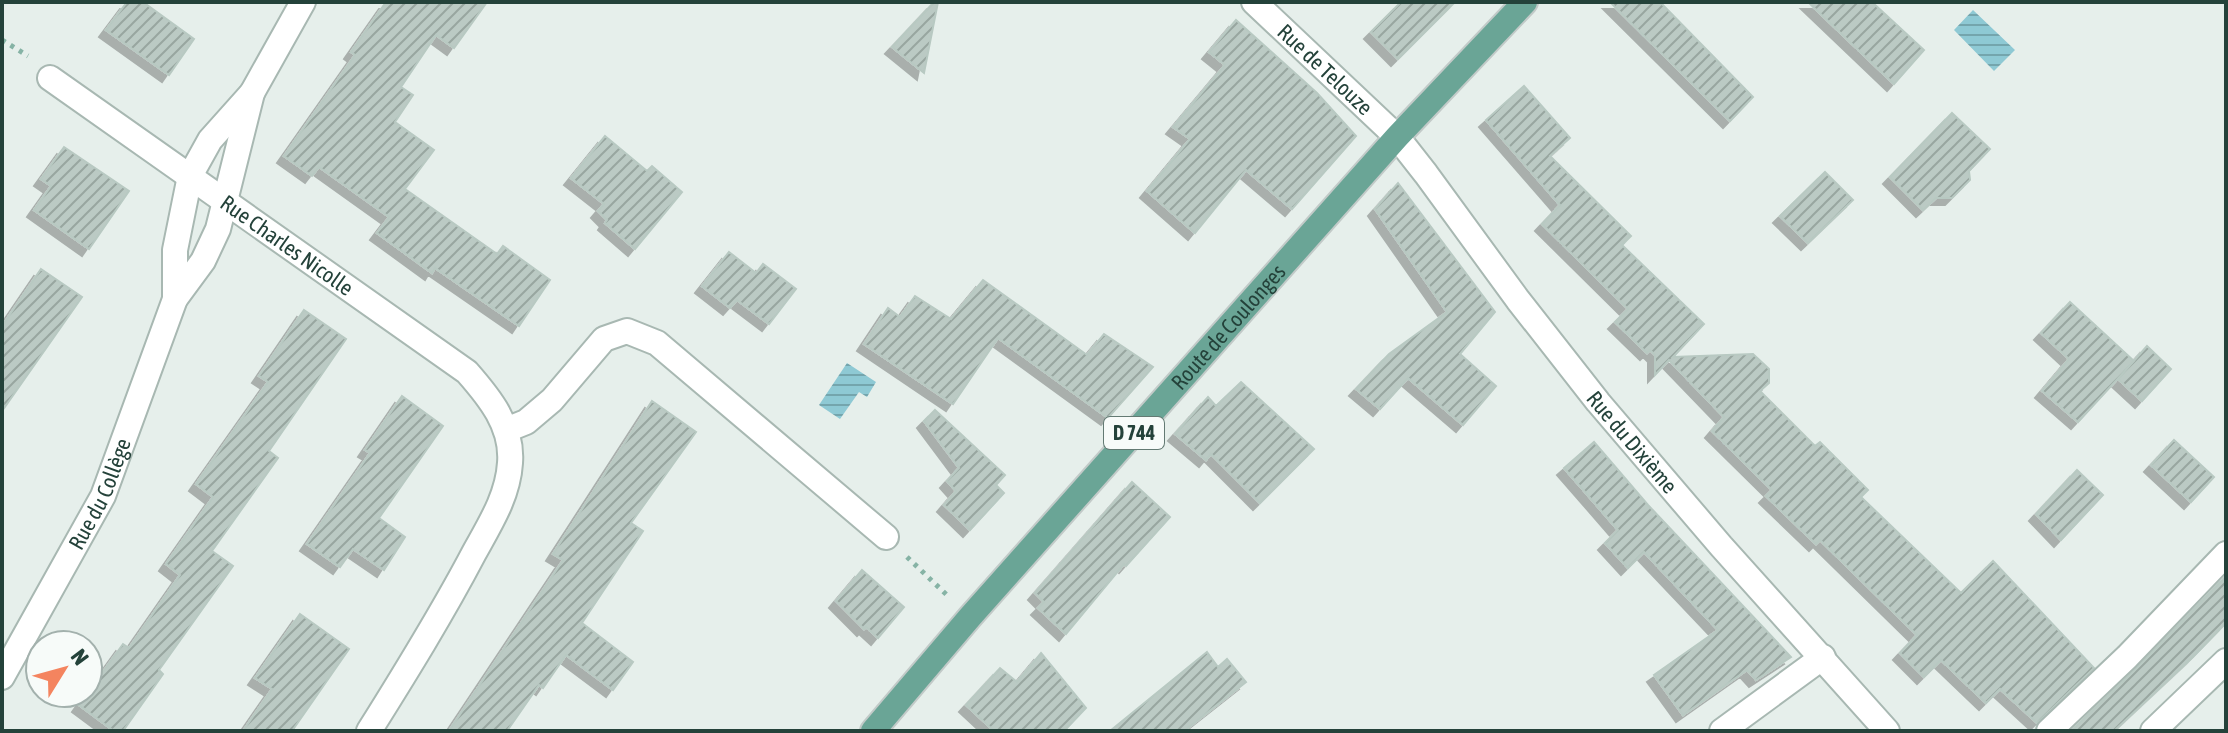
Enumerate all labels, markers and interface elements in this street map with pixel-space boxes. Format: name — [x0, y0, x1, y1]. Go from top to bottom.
street label: Rue de Telouze — [1272, 18, 1378, 120]
street label: Rue Charles Nicolle — [216, 189, 358, 301]
street label: Route de Coulonges — [1166, 259, 1291, 395]
street label: Rue du Dixième — [1581, 386, 1683, 498]
road number: D 744 — [1104, 417, 1164, 449]
street label: Rue du Collège — [63, 435, 136, 554]
north arrow — [24, 629, 104, 709]
text: N — [66, 644, 94, 670]

